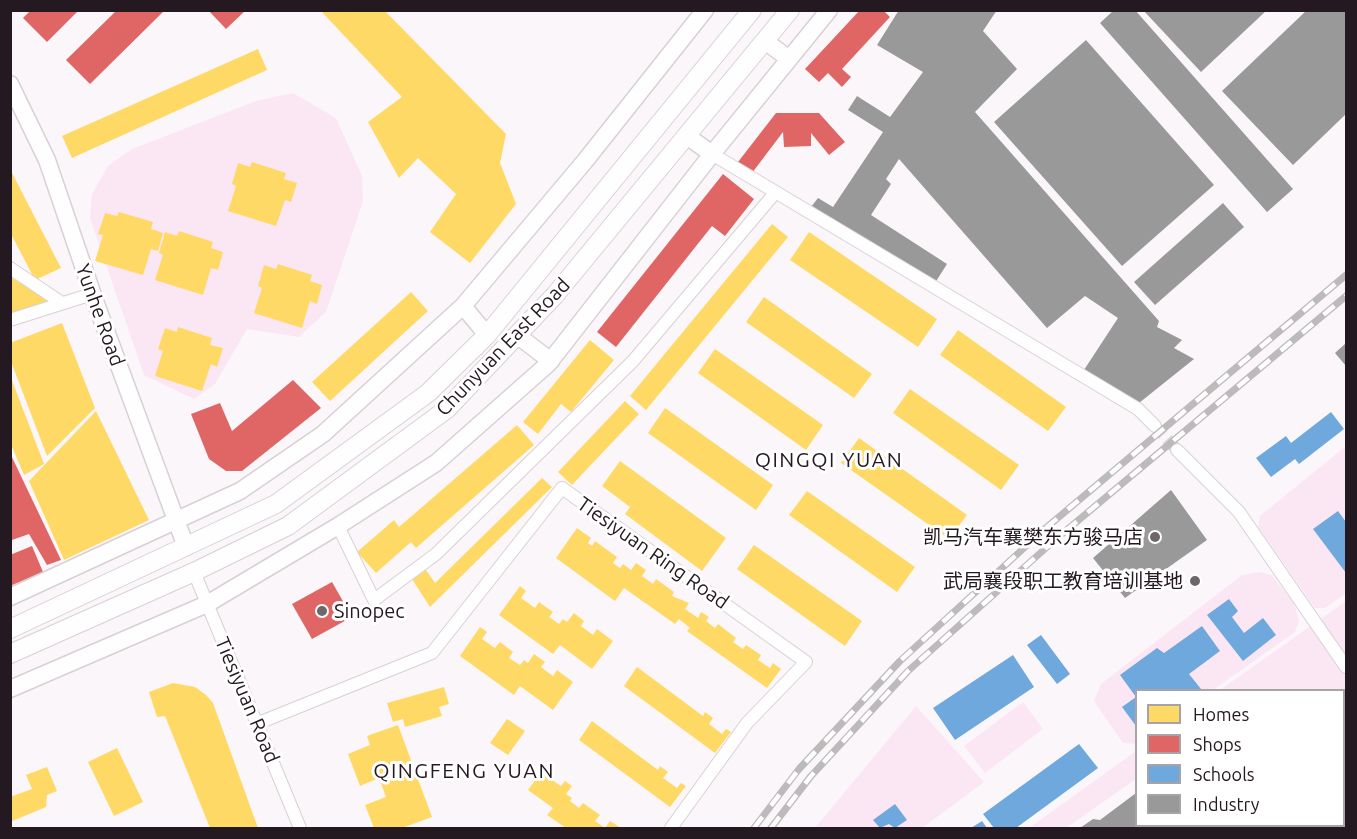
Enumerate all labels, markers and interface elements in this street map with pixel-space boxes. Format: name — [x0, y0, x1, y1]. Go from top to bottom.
street label: Yunhe Road — [70, 261, 130, 369]
street label: Chunyuan East Road — [431, 273, 575, 421]
district label: QINGQI YUAN — [755, 447, 903, 473]
street label: Tiesiyuan Ring Road — [573, 492, 733, 614]
place label: 凯马汽车襄樊东方骏马店 — [923, 525, 1143, 549]
marker: 凯马汽车襄樊东方骏马店 — [1148, 530, 1162, 544]
place label: 武局襄段职工教育培训基地 — [943, 569, 1183, 593]
marker: 武局襄段职工教育培训基地 — [1188, 574, 1202, 588]
place label: Sinopec — [334, 599, 404, 623]
marker: Sinopec — [315, 604, 329, 618]
street label: Tiesiyuan Road — [210, 633, 284, 767]
legend — [1135, 689, 1345, 827]
text: Homes — [1193, 704, 1249, 724]
text: Shops — [1193, 734, 1242, 754]
district label: QINGFENG YUAN — [373, 758, 555, 784]
text: Schools — [1193, 764, 1255, 784]
text: Industry — [1193, 794, 1259, 814]

